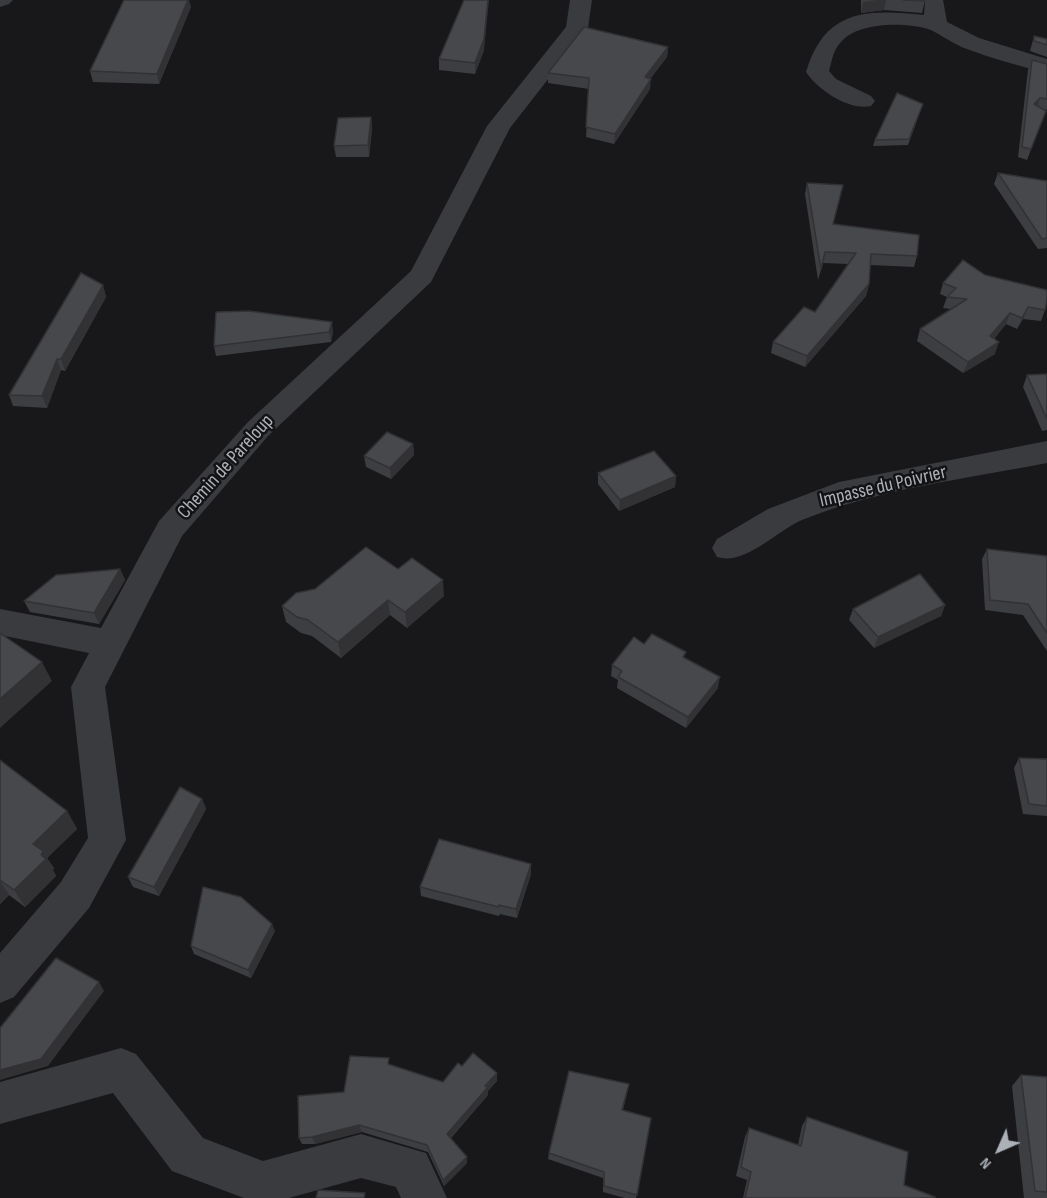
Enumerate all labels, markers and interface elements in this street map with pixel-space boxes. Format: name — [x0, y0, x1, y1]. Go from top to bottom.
street label: Chemin de Pareloup — [173, 410, 279, 524]
street label: Impasse du Poivrier — [817, 461, 949, 513]
north arrow — [969, 1120, 1029, 1180]
text: N — [976, 1153, 996, 1173]

